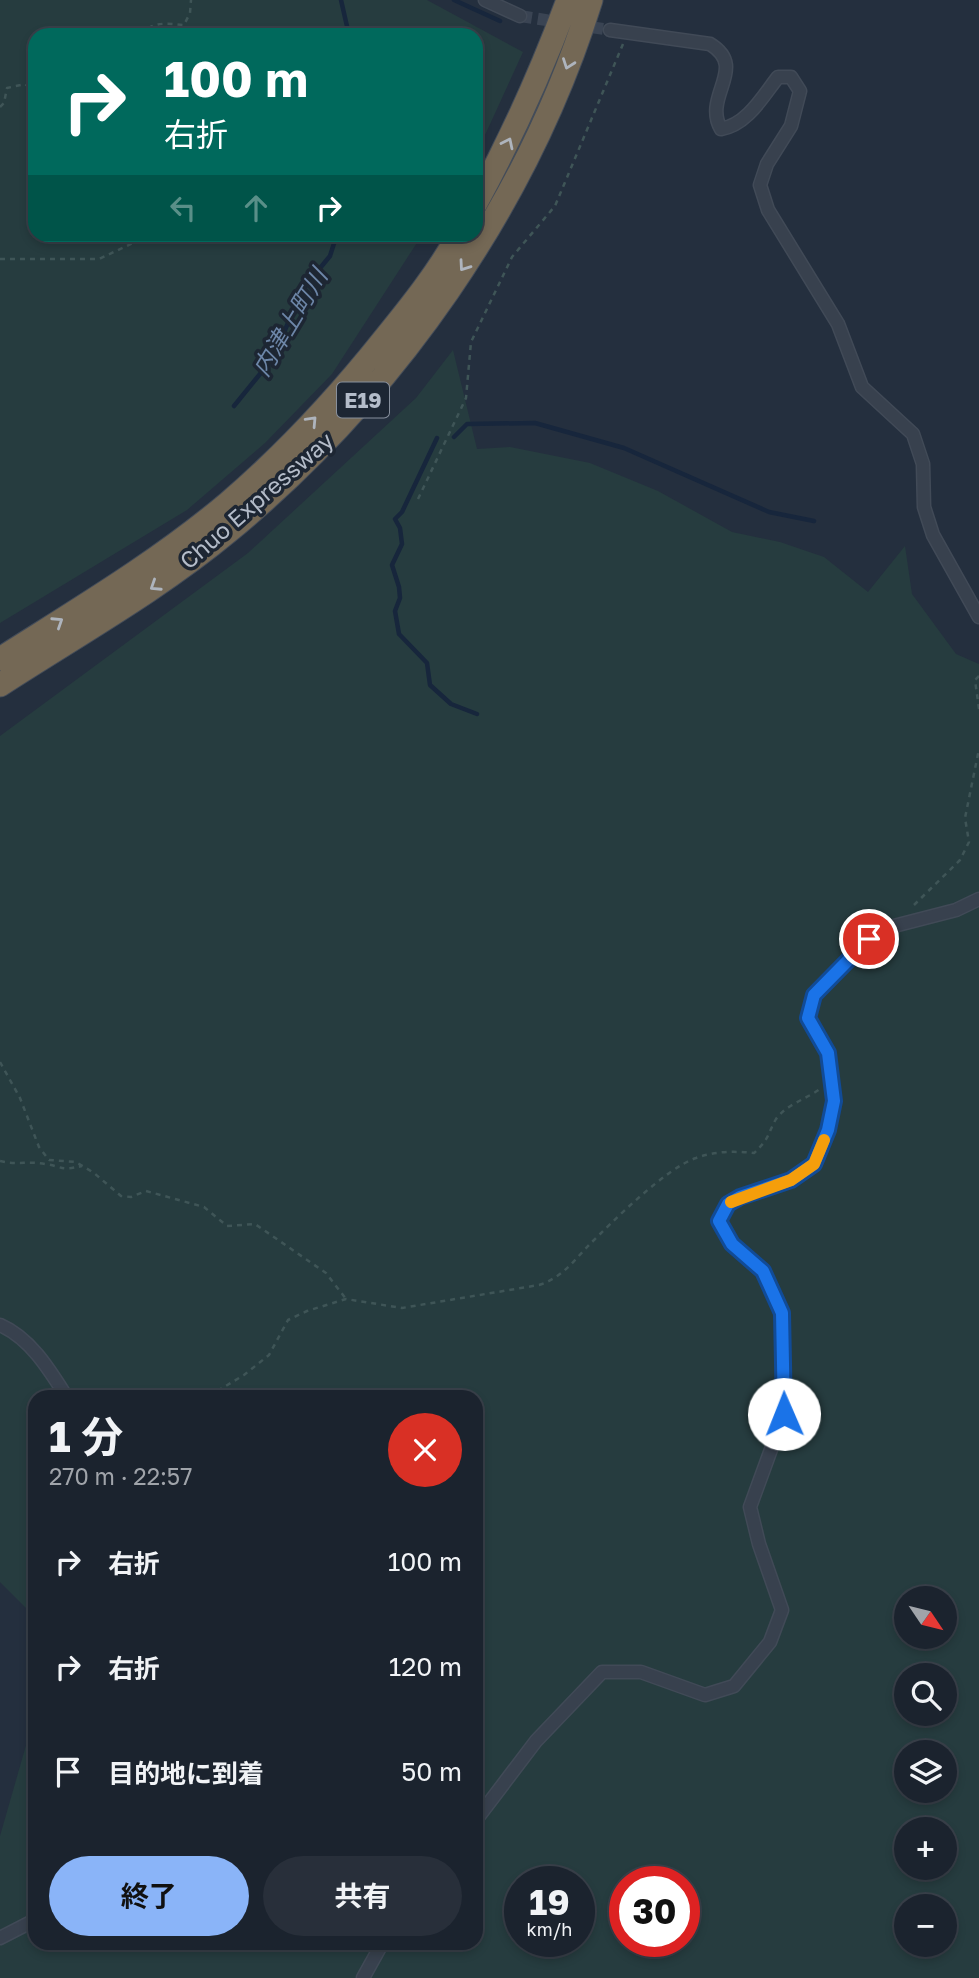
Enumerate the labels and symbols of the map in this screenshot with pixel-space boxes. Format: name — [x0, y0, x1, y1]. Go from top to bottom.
one-way arrow — [563, 58, 577, 70]
one-way arrow — [500, 138, 514, 150]
one-way arrow — [459, 258, 472, 271]
water label: 内津上町川 — [246, 261, 334, 381]
road number: E19 — [337, 382, 389, 418]
one-way arrow — [304, 416, 317, 429]
street label: Chuo Expressway — [174, 426, 339, 574]
one-way arrow — [149, 577, 162, 590]
one-way arrow — [50, 617, 63, 630]
pin — [839, 909, 899, 969]
position arrow — [747, 1377, 821, 1451]
north arrow — [894, 1586, 957, 1648]
speed limit sign: 30 — [609, 1866, 700, 1957]

